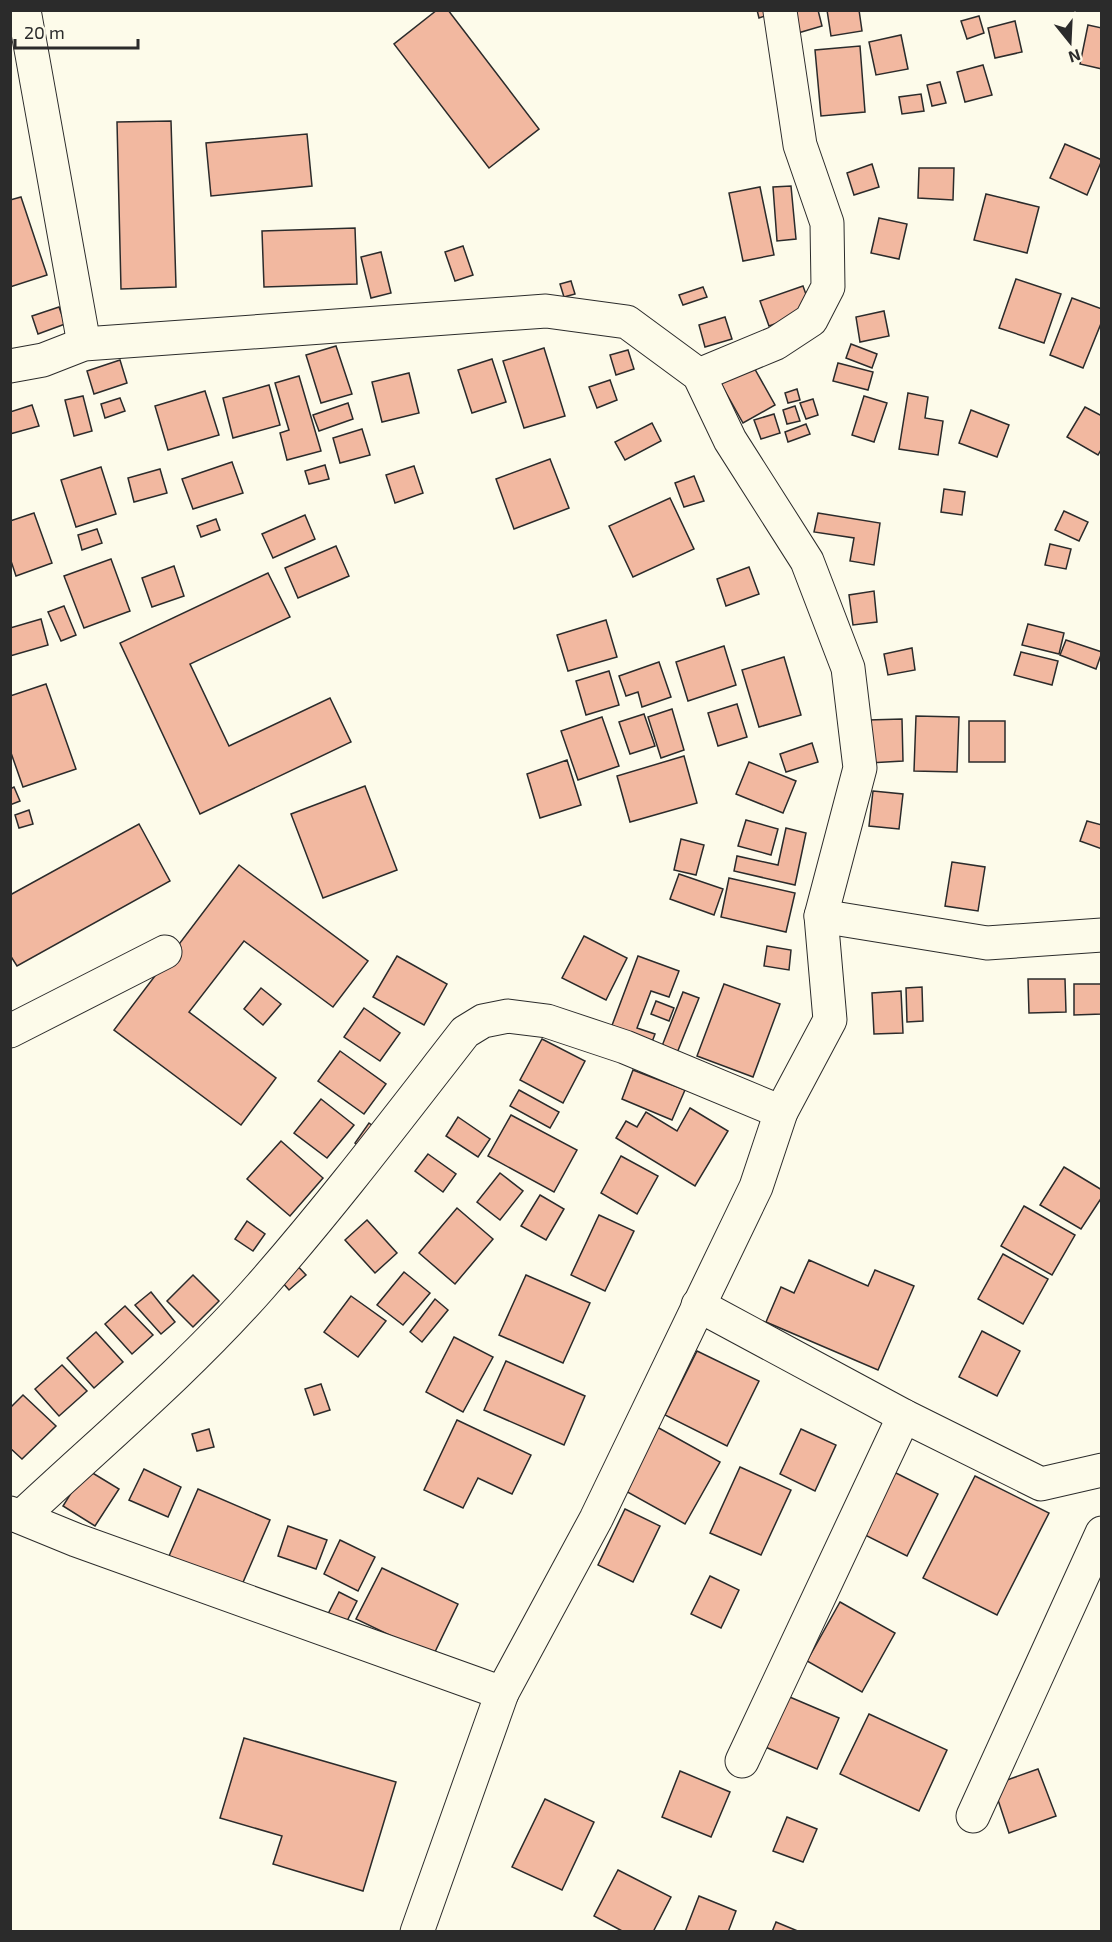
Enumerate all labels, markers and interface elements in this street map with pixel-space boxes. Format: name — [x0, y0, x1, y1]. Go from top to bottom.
scale bar — [15, 12, 138, 50]
north arrow — [1040, 12, 1100, 72]
text: 20 m — [24, 21, 65, 43]
text: N — [1066, 46, 1083, 68]

